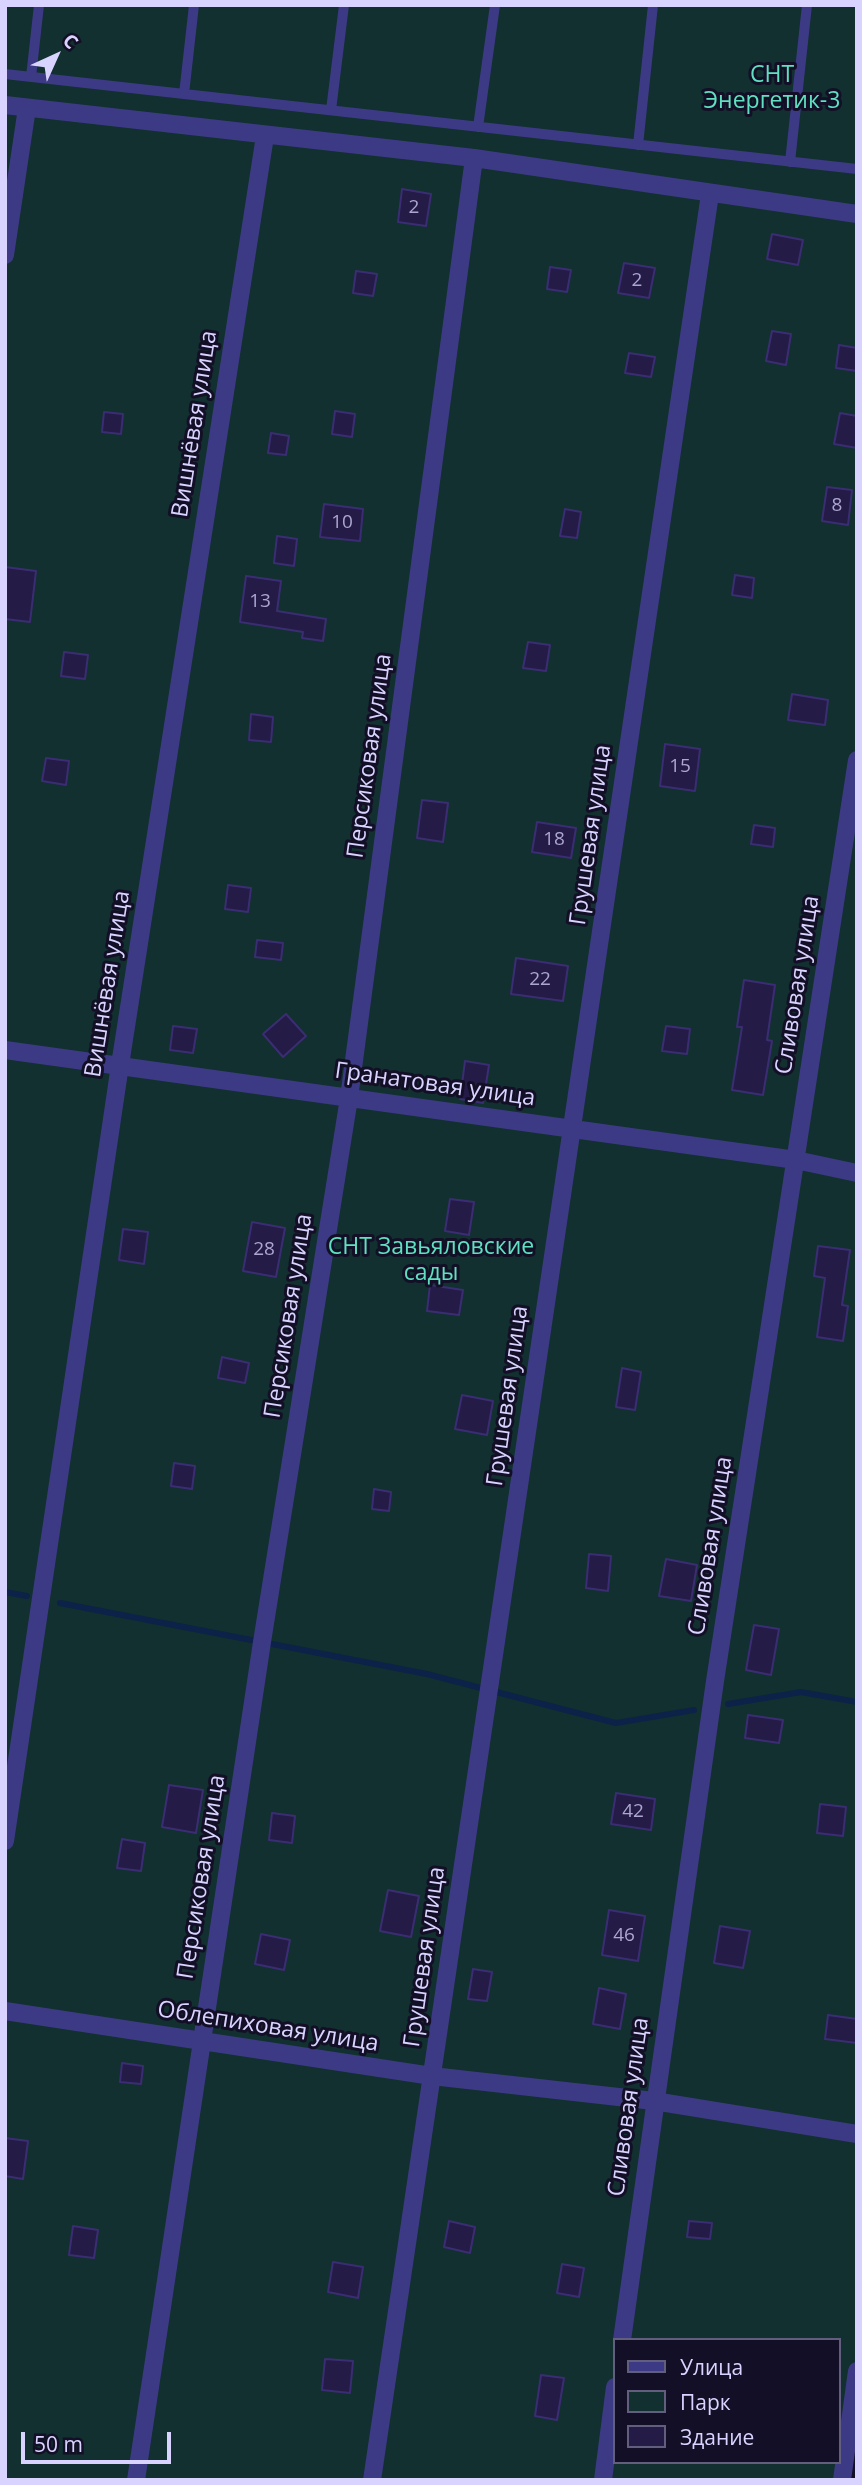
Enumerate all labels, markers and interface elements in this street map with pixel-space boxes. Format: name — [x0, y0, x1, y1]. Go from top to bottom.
north arrow — [21, 21, 91, 91]
text: С — [57, 28, 84, 55]
park label: СНТ Энергетик-3 — [704, 61, 840, 115]
house number: 2 — [409, 197, 419, 219]
house number: 2 — [632, 270, 642, 292]
street label: Вишнёвая улица — [167, 329, 223, 519]
house number: 8 — [832, 495, 842, 517]
house number: 10 — [331, 512, 353, 534]
house number: 13 — [249, 591, 271, 613]
street label: Персиковая улица — [342, 652, 398, 860]
street label: Грушевая улица — [565, 743, 617, 927]
house number: 15 — [669, 756, 691, 778]
house number: 18 — [543, 829, 565, 851]
street label: Вишнёвая улица — [80, 889, 136, 1079]
street label: Сливовая улица — [770, 894, 826, 1076]
house number: 22 — [529, 969, 551, 991]
street label: Гранатовая улица — [333, 1057, 537, 1113]
street label: Персиковая улица — [259, 1212, 319, 1420]
park label: СНТ Завьяловские сады — [328, 1233, 534, 1287]
house number: 28 — [253, 1239, 275, 1261]
street label: Грушевая улица — [482, 1304, 534, 1488]
street label: Сливовая улица — [683, 1455, 739, 1637]
street label: Персиковая улица — [172, 1773, 232, 1981]
house number: 42 — [622, 1801, 644, 1823]
street label: Грушевая улица — [399, 1865, 451, 2049]
house number: 46 — [613, 1925, 635, 1947]
street label: Облепиховая улица — [155, 1996, 381, 2058]
street label: Сливовая улица — [603, 2016, 655, 2198]
legend — [614, 2338, 841, 2464]
text: Улица — [680, 2353, 743, 2381]
text: Парк — [680, 2388, 731, 2416]
scale bar — [24, 2418, 175, 2462]
text: Здание — [680, 2423, 754, 2451]
text: 50 m — [34, 2430, 83, 2458]

